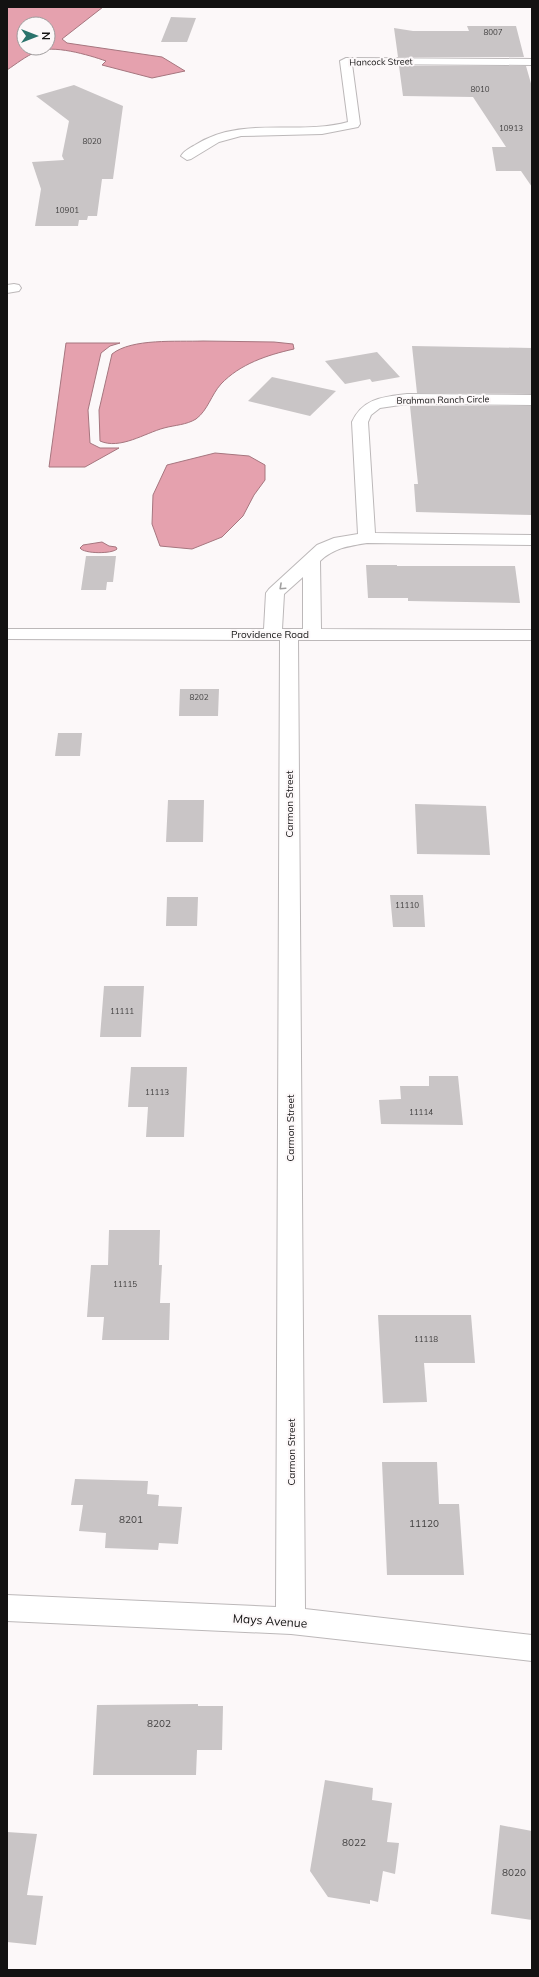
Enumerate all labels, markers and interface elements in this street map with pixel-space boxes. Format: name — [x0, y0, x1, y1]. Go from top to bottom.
north arrow — [16, 16, 56, 56]
house number: 8007 — [483, 27, 503, 37]
text: N — [39, 32, 53, 40]
street label: Hancock Street — [349, 55, 413, 68]
house number: 8010 — [470, 84, 490, 94]
house number: 10913 — [499, 123, 523, 133]
house number: 8020 — [82, 136, 102, 146]
house number: 10901 — [55, 205, 79, 215]
street label: Brahman Ranch Circle — [396, 393, 490, 406]
one-way arrow — [279, 582, 287, 590]
street label: Providence Road — [231, 628, 309, 641]
house number: 8202 — [189, 692, 209, 702]
street label: Carmon Street — [283, 770, 296, 837]
house number: 11110 — [395, 900, 419, 910]
house number: 11111 — [110, 1006, 134, 1016]
house number: 11113 — [145, 1087, 169, 1097]
street label: Carmon Street — [284, 1094, 297, 1161]
house number: 11114 — [409, 1107, 433, 1117]
house number: 11115 — [113, 1279, 137, 1289]
house number: 11118 — [414, 1334, 438, 1344]
street label: Carmon Street — [285, 1418, 298, 1485]
house number: 8201 — [119, 1513, 143, 1526]
house number: 11120 — [409, 1517, 439, 1530]
street label: Mays Avenue — [232, 1610, 308, 1631]
house number: 8202 — [147, 1717, 171, 1730]
house number: 8022 — [342, 1836, 366, 1849]
house number: 8020 — [502, 1866, 526, 1879]

